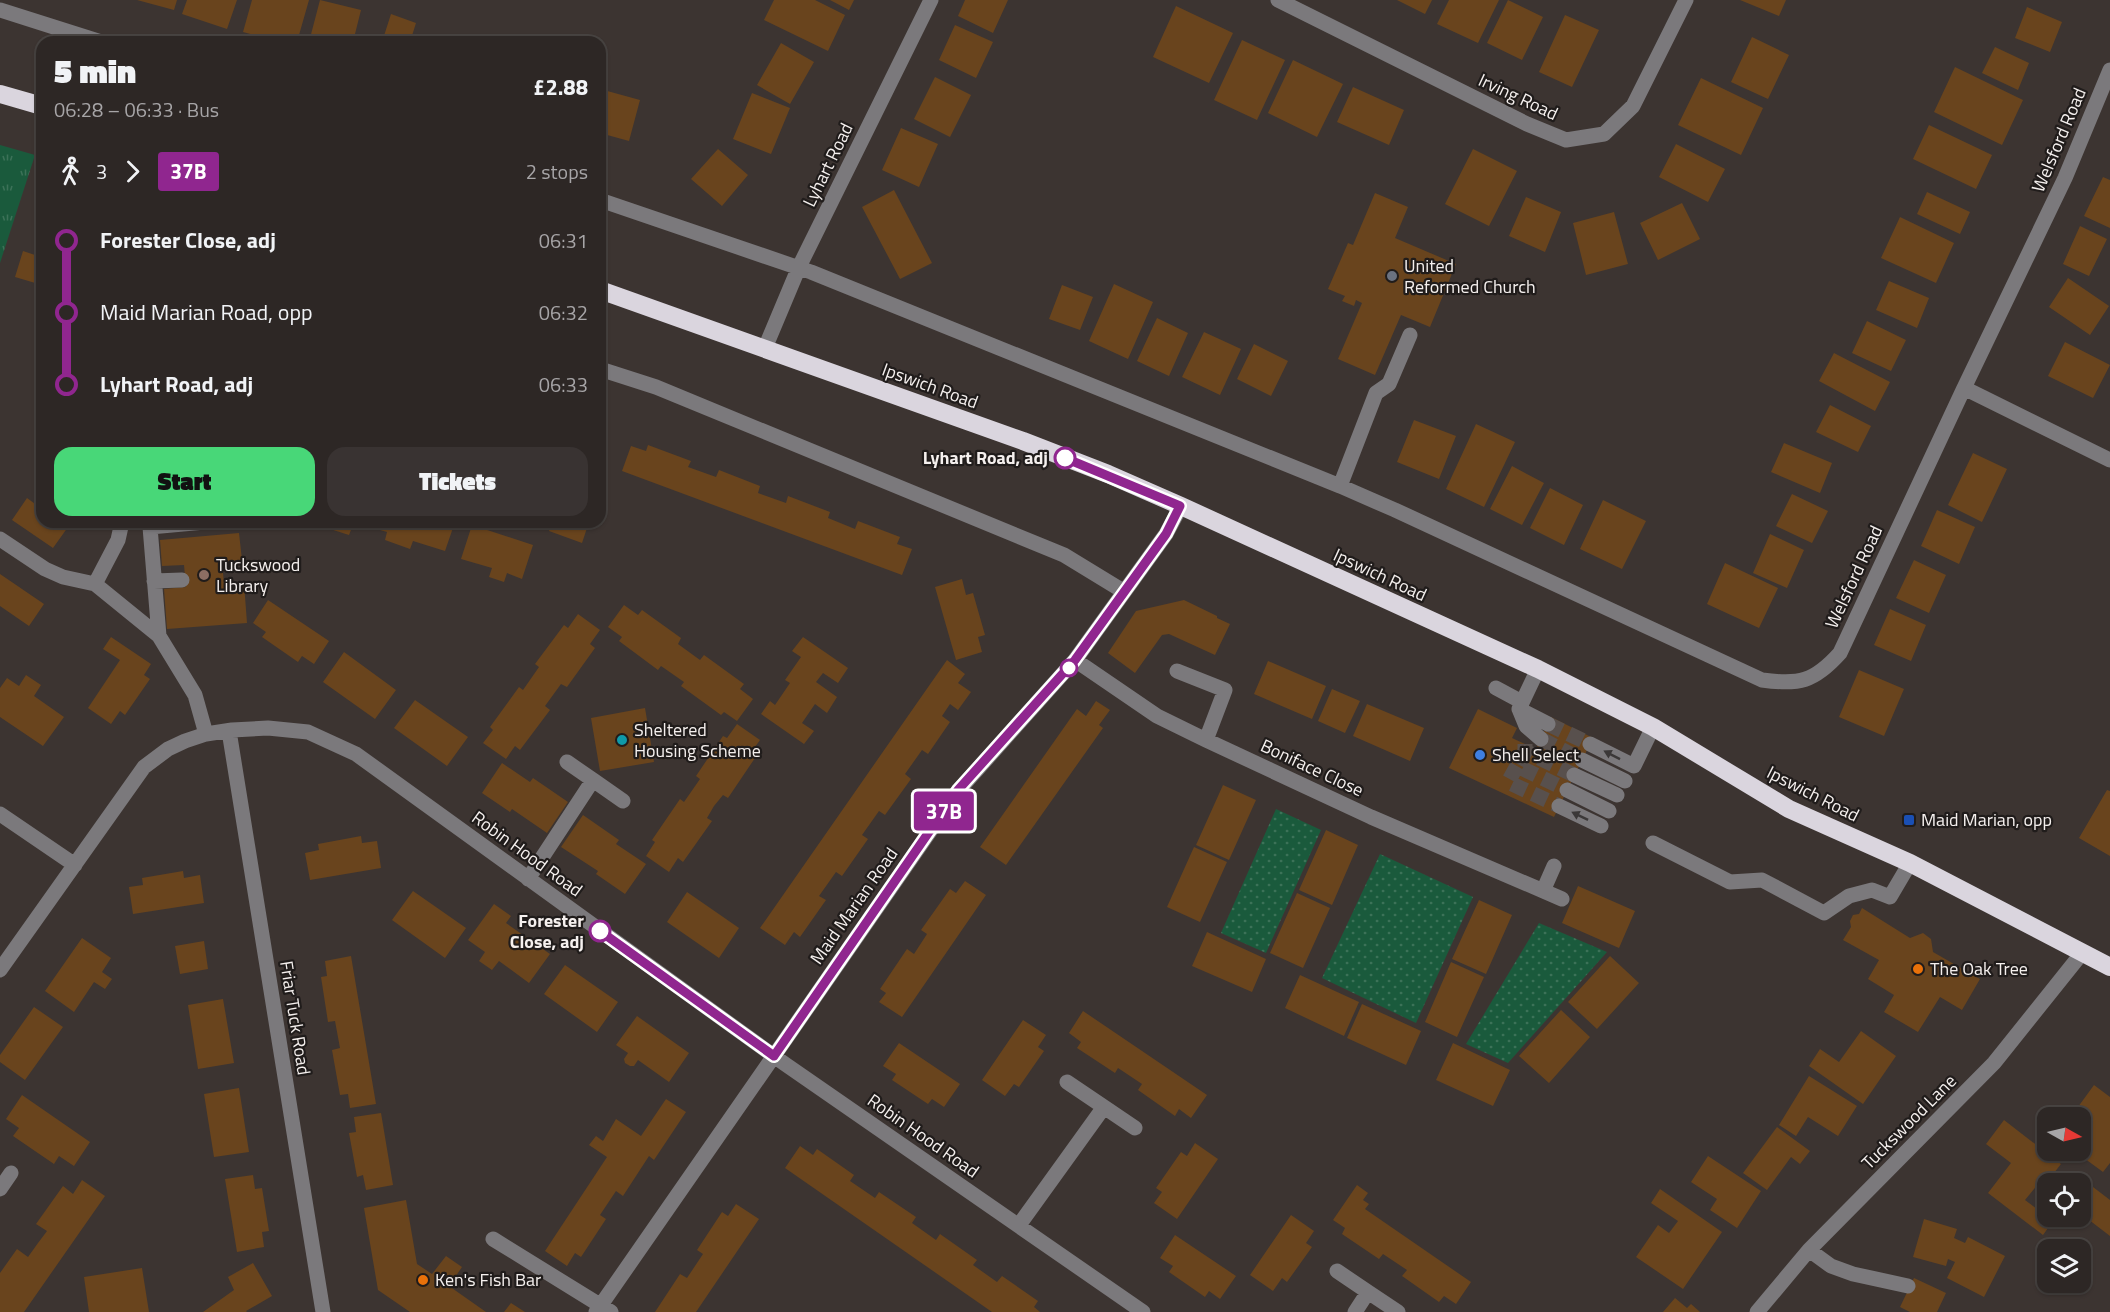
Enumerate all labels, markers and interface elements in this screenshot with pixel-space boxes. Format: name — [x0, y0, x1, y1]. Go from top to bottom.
text: 5 min — [54, 46, 136, 96]
street label: Irving Road — [1474, 66, 1562, 127]
text: £2.88 — [533, 70, 588, 104]
street label: Welsford Road — [2024, 83, 2093, 196]
text: 06:28 – 06:33 · Bus — [54, 94, 219, 125]
street label: Lyhart Road — [796, 118, 860, 211]
icon: walk — [54, 155, 87, 188]
icon: forward — [116, 155, 149, 188]
text: 37B — [170, 155, 207, 187]
text: 3 — [96, 156, 107, 187]
text: 2 stops — [526, 156, 588, 187]
text: Forester Close, adj — [100, 223, 276, 257]
text: 06:31 — [539, 225, 588, 256]
place label: United Reformed Church — [1404, 252, 1536, 300]
marker: United Reformed Church — [1385, 269, 1399, 283]
text: Maid Marian Road, opp — [100, 295, 313, 329]
text: 06:32 — [539, 297, 588, 328]
street label: Ipswich Road — [878, 356, 982, 415]
text: Lyhart Road, adj — [100, 367, 253, 401]
text: 06:33 — [539, 369, 588, 400]
place label: Lyhart Road, adj — [923, 444, 1048, 471]
button: Start — [54, 447, 315, 516]
button: Tickets — [327, 447, 588, 516]
marker: Lyhart Road, adj — [1054, 447, 1076, 469]
street label: Welsford Road — [1818, 521, 1889, 633]
street label: Ipswich Road — [1329, 541, 1431, 608]
place label: Tuckswood Library — [216, 551, 300, 599]
marker: Tuckswood Library — [197, 568, 211, 582]
unlabelled marker — [1060, 659, 1078, 677]
place label: Sheltered Housing Scheme — [634, 716, 761, 764]
street label: Boniface Close — [1256, 732, 1368, 803]
marker: Sheltered Housing Scheme — [615, 733, 629, 747]
place label: Shell Select — [1492, 741, 1580, 768]
marker: Shell Select — [1473, 748, 1487, 762]
one-way arrow — [1603, 751, 1620, 760]
street label: Ipswich Road — [1762, 759, 1864, 828]
line badge: 37B — [910, 792, 978, 830]
text: 37B — [926, 795, 962, 827]
street label: Robin Hood Road — [466, 804, 588, 903]
place label: Maid Marian, opp — [1921, 806, 2052, 833]
one-way arrow — [1571, 811, 1589, 821]
marker: Maid Marian, opp — [1902, 813, 1916, 827]
street label: Maid Marian Road — [803, 842, 904, 970]
place label: Forester Close, adj — [510, 907, 584, 955]
marker: Forester Close, adj — [589, 920, 611, 942]
place label: The Oak Tree — [1930, 955, 2028, 982]
street label: Friar Tuck Road — [273, 959, 318, 1077]
marker: The Oak Tree — [1911, 962, 1925, 976]
street label: Tuckswood Lane — [1855, 1068, 1962, 1175]
street label: Robin Hood Road — [862, 1087, 985, 1184]
north arrow — [2037, 1107, 2091, 1161]
map controls — [2037, 1107, 2091, 1293]
button: locate — [2037, 1173, 2091, 1227]
button: layers — [2037, 1239, 2091, 1293]
place label: Ken's Fish Bar — [435, 1266, 541, 1293]
marker: Ken's Fish Bar — [416, 1273, 430, 1287]

